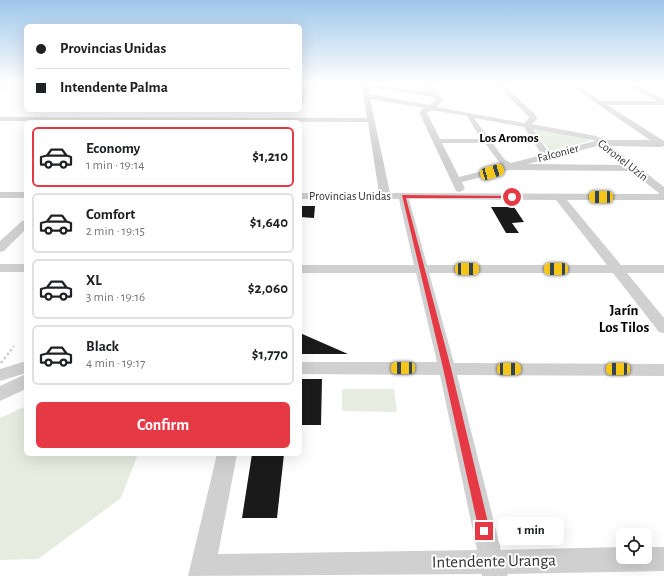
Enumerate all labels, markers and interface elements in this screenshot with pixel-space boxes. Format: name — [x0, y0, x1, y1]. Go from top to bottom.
text: Provincias Unidas — [60, 41, 166, 56]
text: Intendente Palma — [60, 80, 168, 95]
district label: Los Aromos — [479, 132, 539, 145]
street label: Coronel Uzín — [596, 137, 650, 183]
icon: car — [38, 139, 74, 175]
text: Economy — [86, 141, 140, 156]
street label: Falconier — [536, 142, 580, 164]
text: $1,210 — [252, 149, 288, 164]
text: 1 min · 19:14 — [86, 159, 144, 172]
car — [479, 163, 505, 181]
route start — [503, 188, 521, 206]
street label: Provincias Unidas — [309, 190, 391, 202]
car — [589, 191, 613, 203]
icon: car — [38, 205, 74, 241]
text: Comfort — [86, 207, 135, 222]
text: $1,640 — [250, 215, 288, 230]
text: 2 min · 19:15 — [86, 225, 145, 238]
car — [455, 263, 479, 275]
car — [544, 263, 568, 275]
icon: car — [38, 271, 74, 307]
text: XL — [86, 273, 102, 288]
text: $2,060 — [248, 281, 288, 296]
text: 3 min · 19:16 — [86, 291, 145, 304]
district label: Jarín Los Tilos — [599, 303, 649, 335]
icon: car — [38, 337, 74, 373]
text: Black — [86, 339, 119, 354]
text: $1,770 — [252, 347, 288, 362]
text: 4 min · 19:17 — [86, 357, 145, 370]
car — [391, 362, 415, 374]
car — [497, 363, 521, 375]
car — [606, 363, 630, 375]
button: Confirm — [36, 402, 290, 448]
callout: 1 min — [498, 517, 564, 545]
route end — [475, 522, 493, 540]
text: 1 min — [517, 524, 545, 537]
map controls — [616, 528, 652, 564]
button: locate — [616, 528, 652, 564]
street label: Intendente Uranga — [432, 551, 556, 571]

